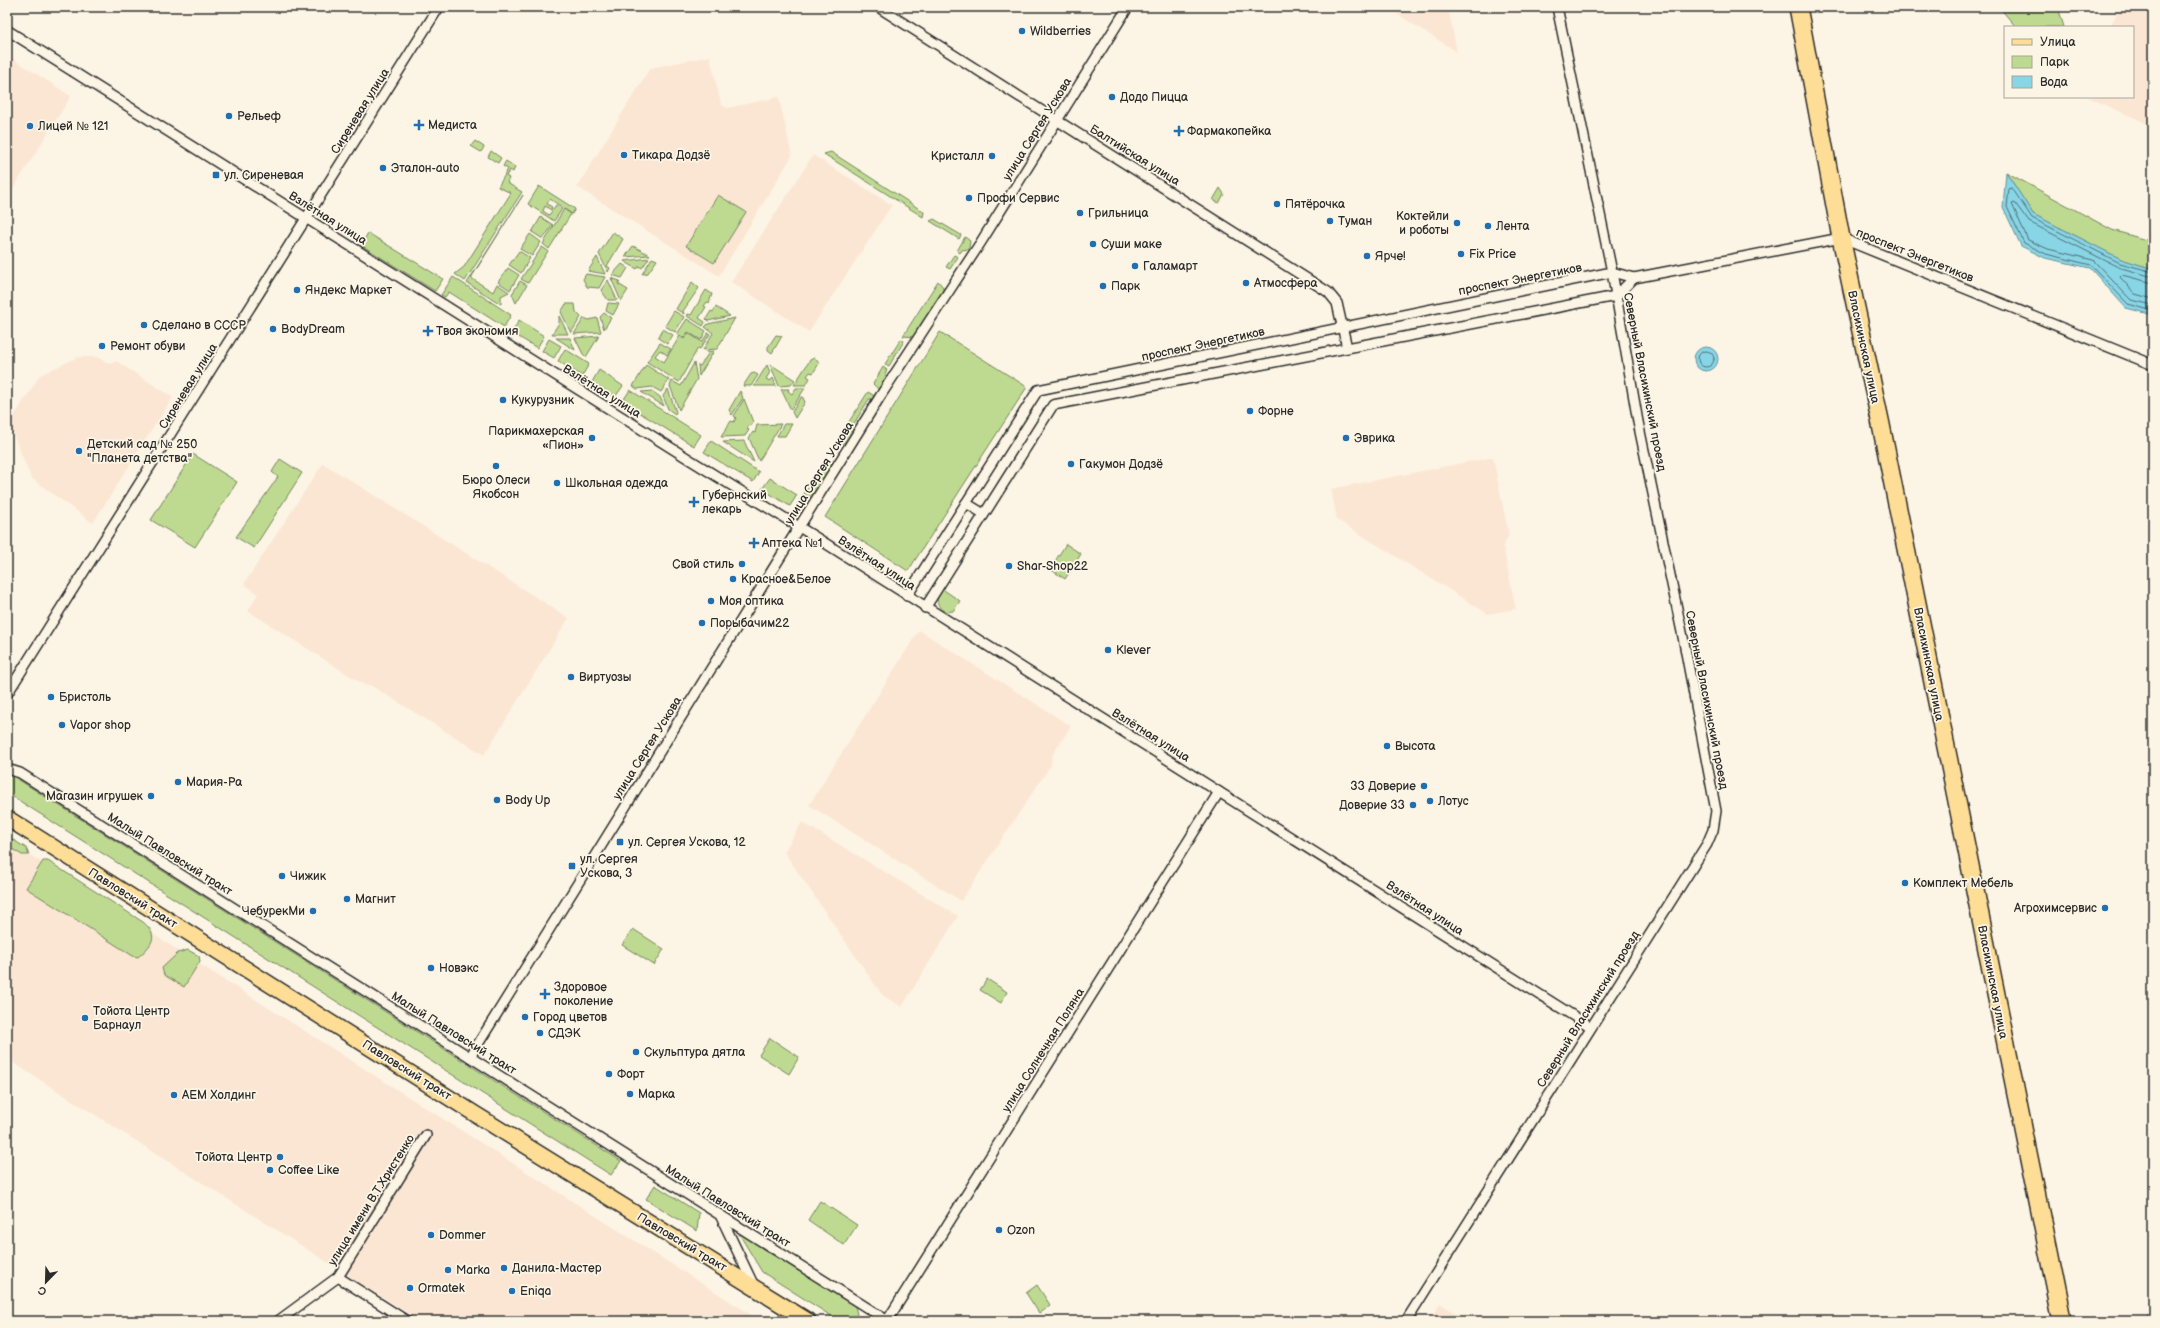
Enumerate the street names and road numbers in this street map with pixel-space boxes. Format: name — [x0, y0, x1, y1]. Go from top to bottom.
street label: Сиреневая улица — [328, 66, 393, 157]
street label: улица Сергея Ускова — [1000, 75, 1075, 184]
street label: Балтийская улица — [1087, 122, 1183, 189]
street label: Взлётная улица — [286, 188, 370, 248]
street label: проспект Энергетиков — [1854, 225, 1976, 286]
street label: проспект Энергетиков — [1457, 260, 1584, 299]
street label: Власихинская улица — [1844, 289, 1883, 405]
street label: Северный Власихинский проезд — [1620, 291, 1669, 473]
street label: проспект Энергетиков — [1140, 324, 1267, 365]
street label: Сиреневая улица — [156, 341, 221, 432]
street label: Взлётная улица — [560, 361, 644, 421]
street label: улица Сергея Ускова — [782, 419, 857, 528]
street label: Взлётная улица — [835, 533, 918, 594]
street label: Власихинская улица — [1910, 606, 1947, 722]
street label: Северный Власихинский проезд — [1682, 609, 1731, 791]
street label: улица Сергея Ускова — [610, 694, 685, 803]
street label: Взлётная улица — [1109, 705, 1193, 765]
street label: Малый Павловский тракт — [105, 810, 235, 898]
street label: Павловский тракт — [86, 865, 180, 931]
street label: Взлётная улица — [1383, 878, 1466, 939]
street label: Власихинская улица — [1974, 924, 2011, 1040]
street label: Северный Власихинский проезд — [1534, 928, 1643, 1090]
street label: улица Солнечная Поляна — [999, 985, 1088, 1115]
street label: Малый Павловский тракт — [389, 989, 519, 1077]
street label: Павловский тракт — [360, 1037, 454, 1103]
street label: улица имени В.Т.Христенко — [325, 1132, 418, 1269]
street label: Малый Павловский тракт — [663, 1162, 793, 1250]
street label: Павловский тракт — [634, 1210, 730, 1274]

